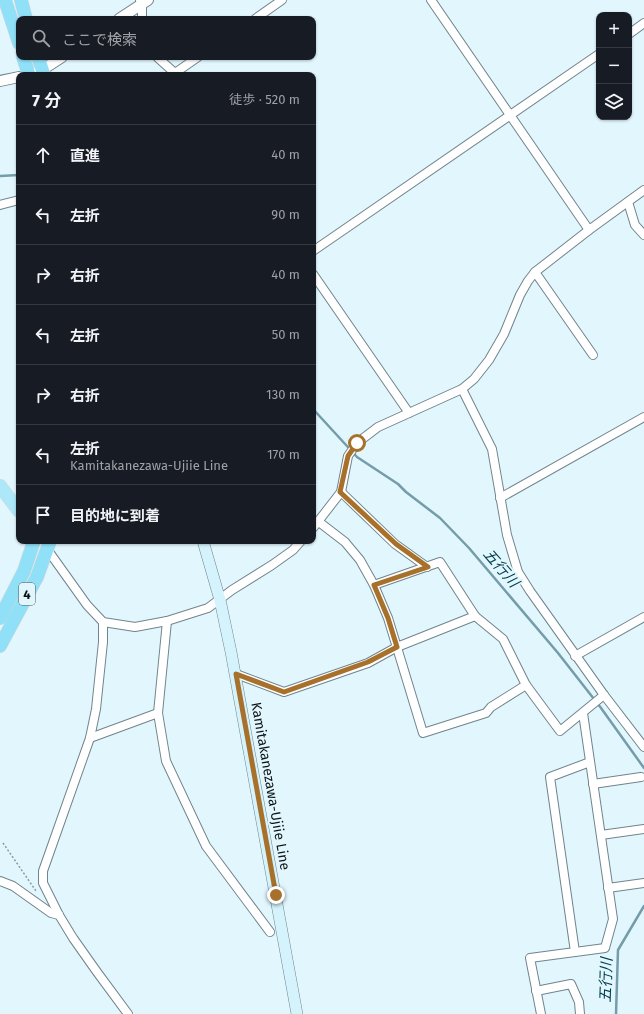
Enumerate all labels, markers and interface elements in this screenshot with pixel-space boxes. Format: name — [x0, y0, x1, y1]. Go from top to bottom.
map controls — [596, 12, 632, 120]
button: + — [596, 12, 632, 48]
search box — [16, 16, 316, 60]
icon: search — [30, 27, 52, 49]
text: ここで検索 — [62, 31, 137, 49]
button: − — [596, 48, 632, 84]
button: layers — [596, 84, 632, 120]
text: 7 分 — [32, 90, 61, 111]
text: 徒歩 · 520 m — [229, 92, 300, 107]
icon: ahead — [32, 144, 54, 166]
text: 直進 — [70, 147, 100, 165]
text: 40 m — [271, 147, 300, 162]
icon: left — [32, 204, 54, 226]
text: 左折 — [70, 207, 100, 225]
text: 90 m — [271, 207, 300, 222]
icon: right — [32, 264, 54, 286]
text: 右折 — [70, 267, 100, 285]
text: 40 m — [271, 267, 300, 282]
icon: left — [32, 324, 54, 346]
text: 左折 — [70, 327, 100, 345]
text: 50 m — [272, 327, 300, 342]
icon: right — [32, 384, 54, 406]
text: 右折 — [70, 387, 100, 405]
text: 130 m — [266, 387, 300, 402]
route start — [348, 434, 366, 452]
text: 左折 — [70, 440, 100, 458]
icon: left — [32, 444, 54, 466]
text: 170 m — [267, 447, 300, 462]
text: Kamitakanezawa-Ujiie Line — [70, 458, 228, 473]
icon: arrive — [32, 504, 54, 526]
text: 目的地に到着 — [70, 507, 160, 525]
water label: 五行川 — [479, 545, 524, 592]
road number: 4 — [19, 583, 35, 605]
street label: Kamitakanezawa-Ujiie Line — [247, 701, 294, 871]
route end — [267, 886, 285, 904]
water label: 五行川 — [596, 955, 616, 1003]

